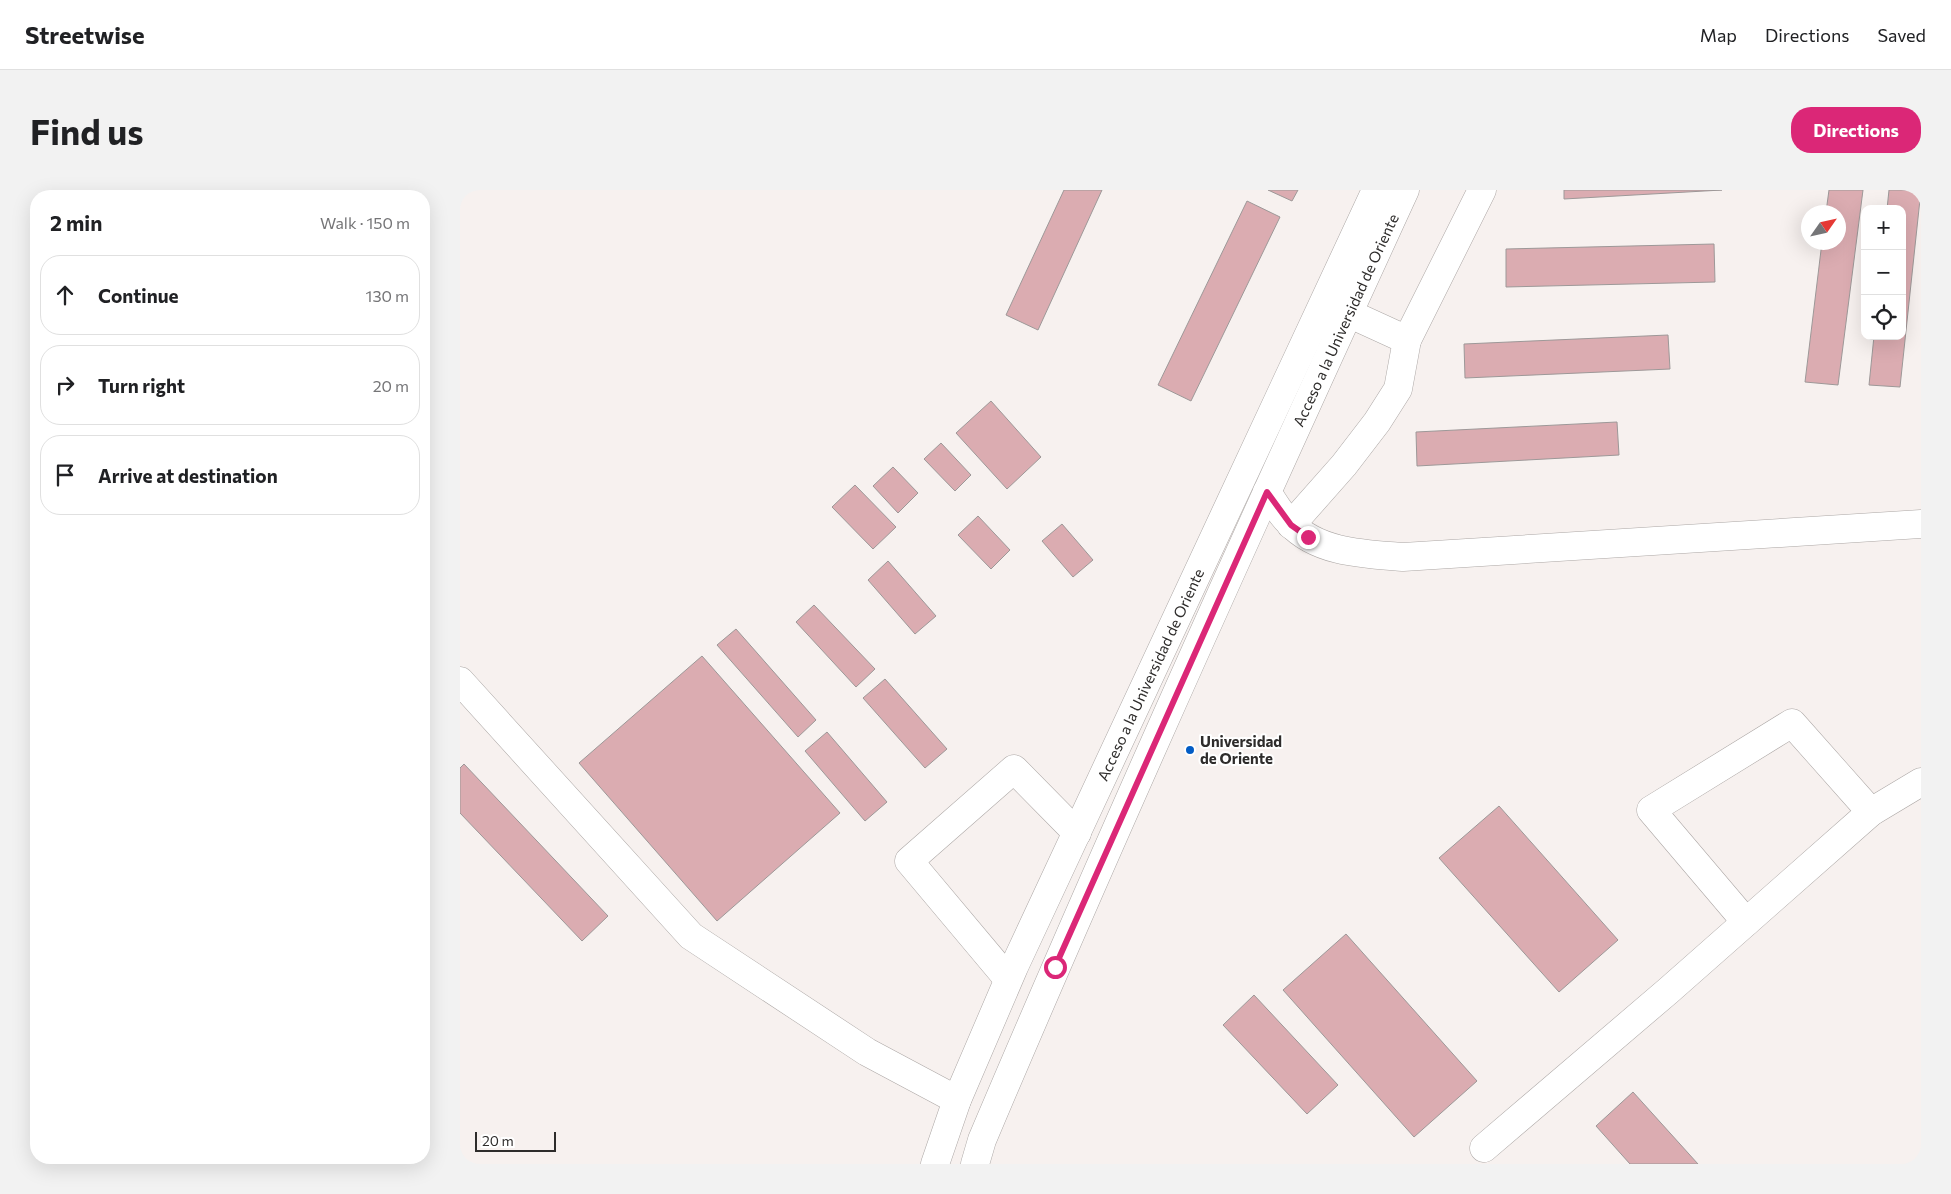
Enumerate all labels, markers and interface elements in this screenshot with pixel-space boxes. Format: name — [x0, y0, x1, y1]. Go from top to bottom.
text: Streetwise — [25, 20, 145, 49]
text: Map — [1700, 24, 1737, 46]
text: Directions — [1765, 24, 1849, 46]
text: Saved — [1877, 24, 1926, 46]
button: Directions — [1791, 107, 1921, 153]
text: Find us — [30, 109, 144, 152]
north arrow — [1801, 205, 1846, 250]
map controls — [1861, 205, 1906, 340]
button: + — [1861, 205, 1906, 250]
text: 2 min — [50, 210, 102, 235]
street label: Acceso a la Universidad de Oriente — [1289, 211, 1402, 429]
text: Walk · 150 m — [320, 213, 410, 232]
button: − — [1861, 250, 1906, 295]
icon: ahead — [51, 281, 79, 309]
text: Continue — [98, 284, 178, 307]
text: 130 m — [366, 286, 409, 305]
button: locate — [1861, 295, 1906, 340]
icon: right — [51, 371, 79, 399]
text: Turn right — [98, 374, 185, 397]
text: 20 m — [373, 376, 409, 395]
icon: arrive — [51, 461, 79, 489]
text: Arrive at destination — [98, 464, 278, 487]
route end — [1297, 526, 1320, 549]
street label: Acceso a la Universidad de Oriente — [1093, 565, 1207, 784]
place label: Universidad de Oriente — [1200, 732, 1282, 767]
marker: Universidad de Oriente — [1184, 744, 1196, 756]
route start — [1044, 956, 1067, 979]
scale bar — [475, 1129, 556, 1152]
text: 20 m — [482, 1132, 514, 1149]

